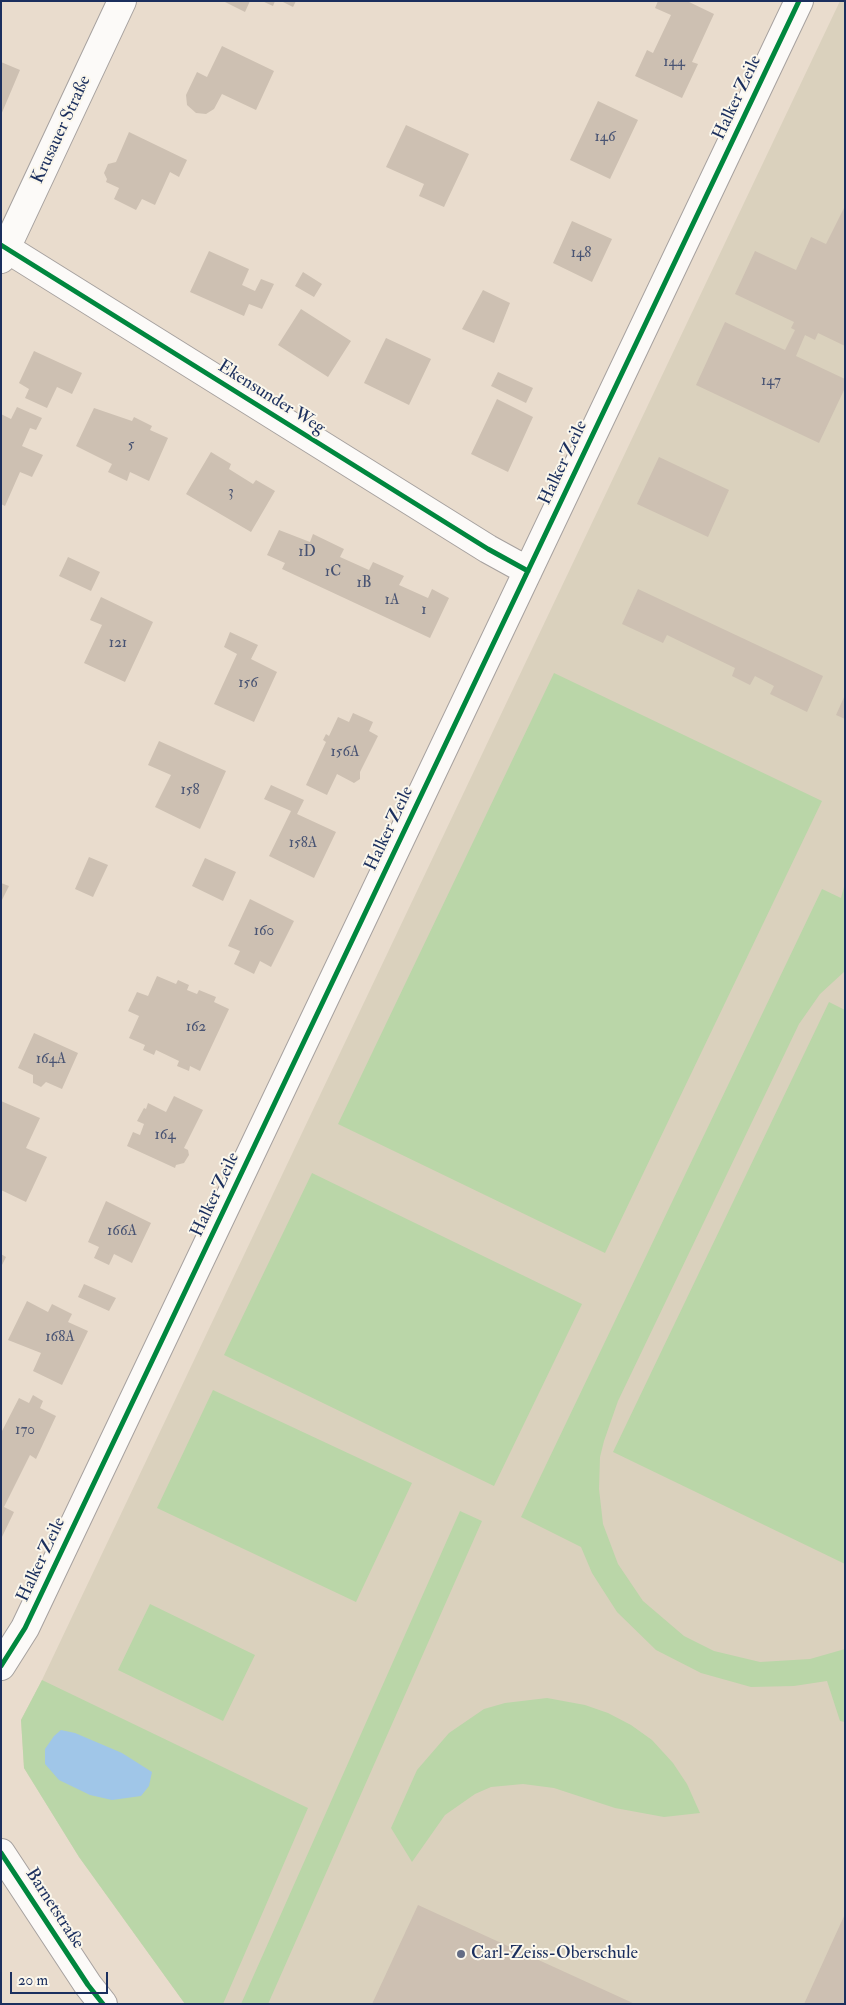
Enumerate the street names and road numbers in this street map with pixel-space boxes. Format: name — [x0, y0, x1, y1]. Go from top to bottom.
street label: Halker Zeile — [709, 52, 767, 144]
street label: Krusauer Straße — [28, 73, 96, 187]
street label: Ekensunder Weg — [213, 356, 329, 440]
street label: Halker Zeile — [535, 417, 593, 509]
street label: Halker Zeile — [361, 783, 419, 875]
street label: Halker Zeile — [187, 1149, 245, 1241]
street label: Halker Zeile — [13, 1514, 71, 1606]
street label: Barnetstraße — [20, 1865, 88, 1953]

